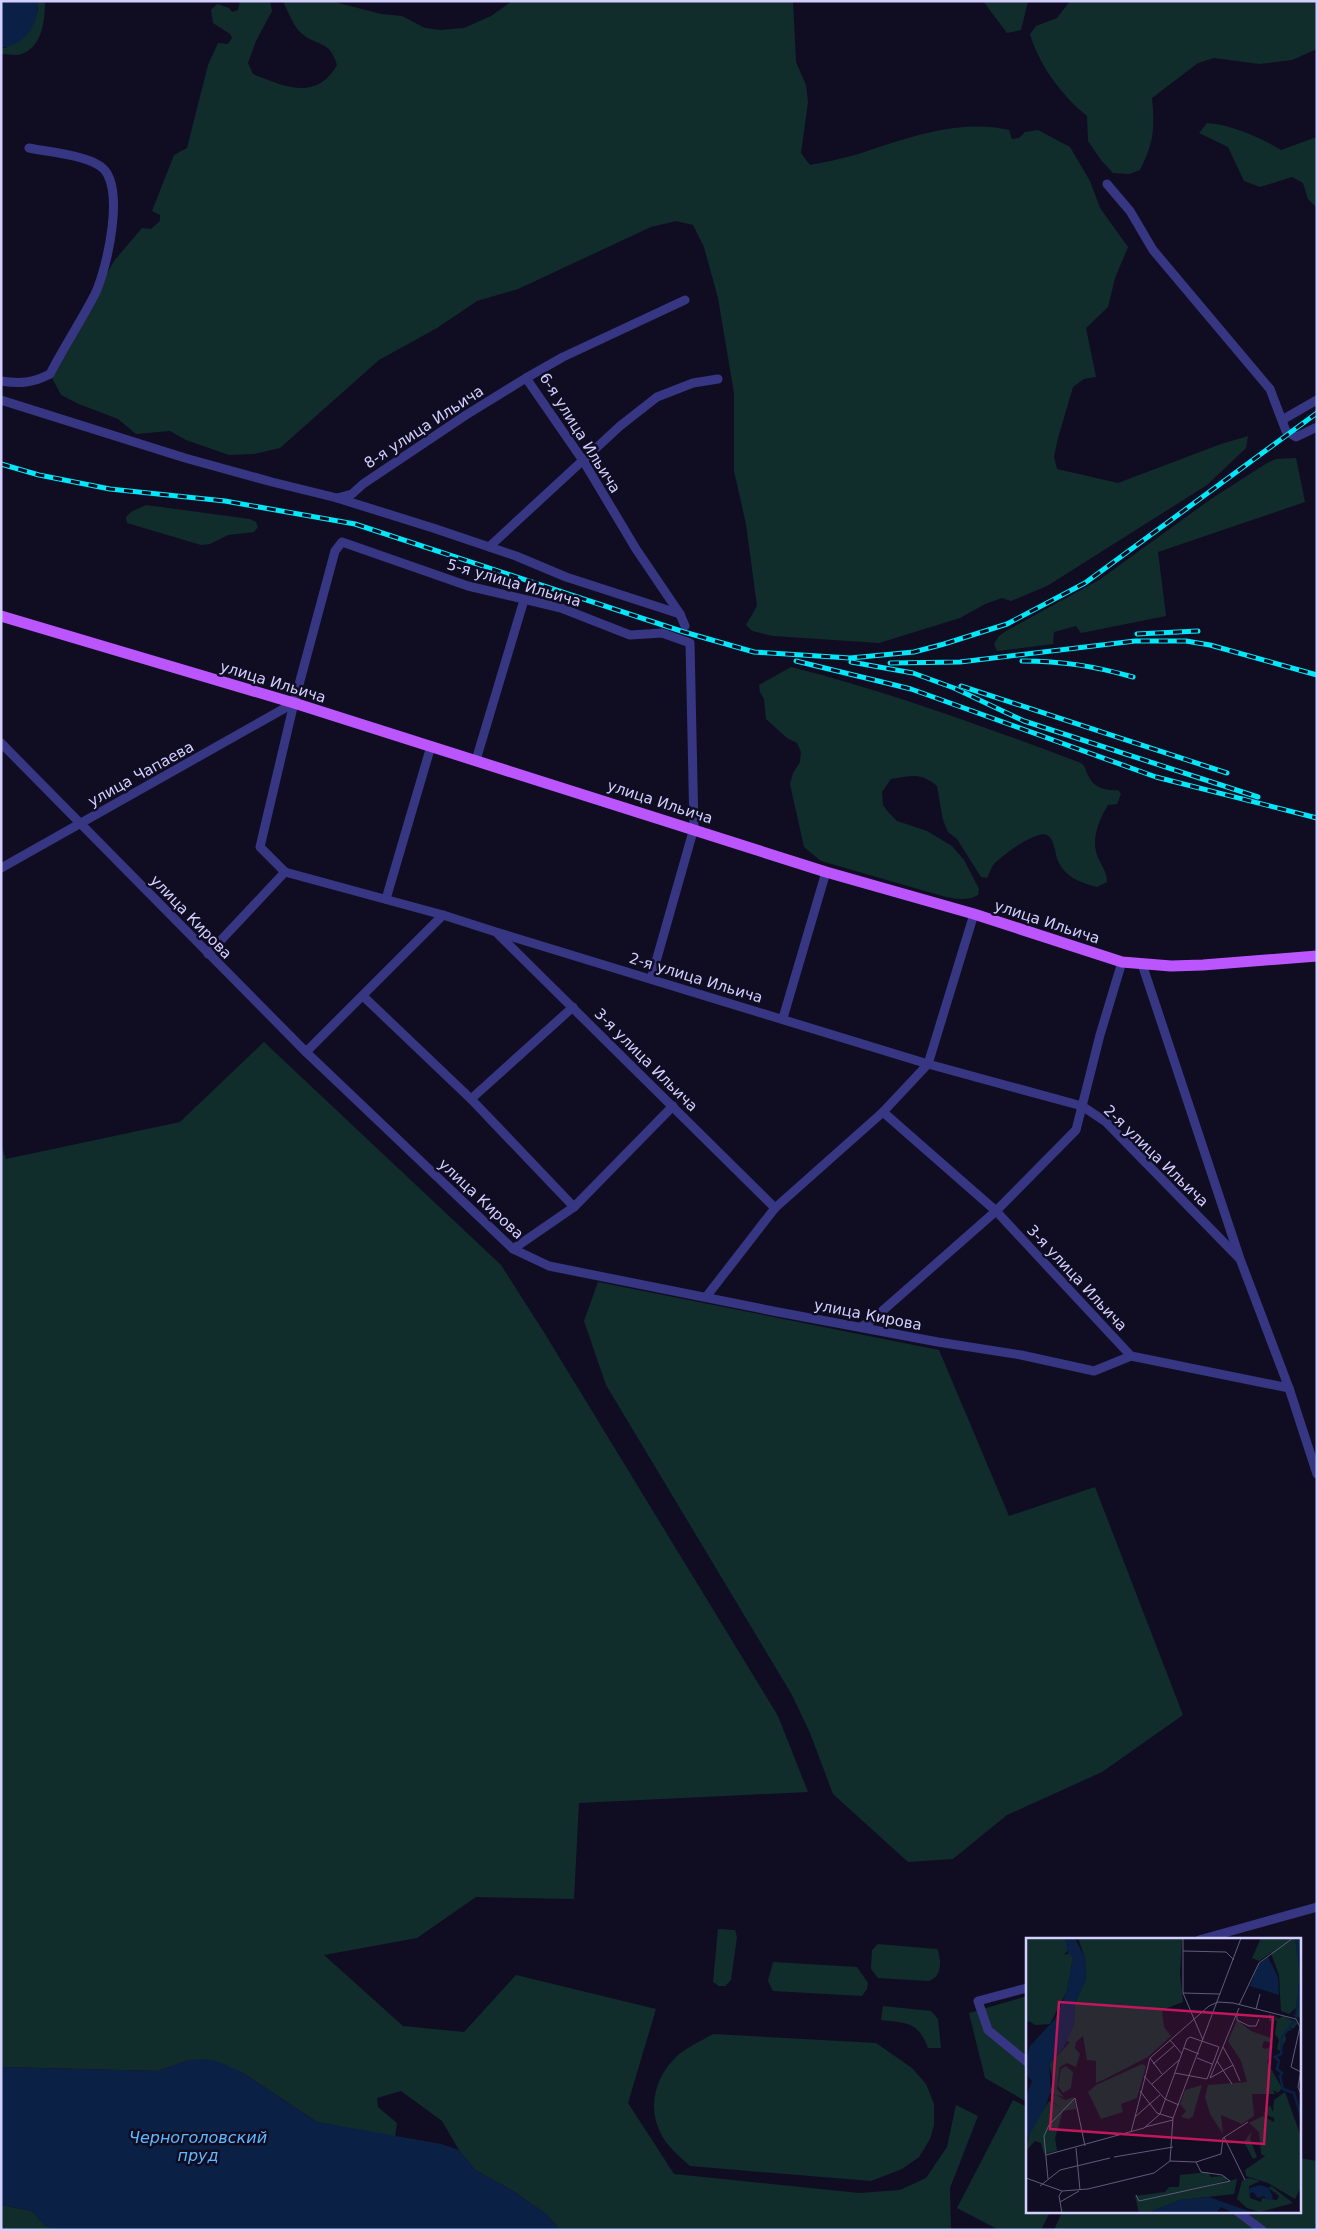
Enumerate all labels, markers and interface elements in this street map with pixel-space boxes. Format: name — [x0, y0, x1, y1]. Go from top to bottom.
street label: 6-я улица Ильича — [536, 369, 624, 497]
street label: 8-я улица Ильича — [361, 382, 487, 472]
street label: 5-я улица Ильича — [445, 555, 583, 611]
street label: улица Ильича — [218, 657, 328, 707]
street label: улица Чапаева — [85, 737, 197, 811]
street label: улица Ильича — [605, 776, 715, 828]
street label: улица Кирова — [146, 871, 236, 963]
street label: улица Ильича — [992, 896, 1102, 948]
street label: 2-я улица Ильича — [627, 949, 765, 1007]
street label: 3-я улица Ильича — [591, 1005, 701, 1115]
street label: 2-я улица Ильича — [1100, 1101, 1212, 1211]
street label: улица Кирова — [435, 1155, 527, 1243]
street label: 3-я улица Ильича — [1023, 1221, 1131, 1335]
street label: улица Кирова — [813, 1296, 923, 1334]
inset map — [1026, 1938, 1300, 2214]
water label: Черноголовский пруд — [129, 2128, 267, 2165]

